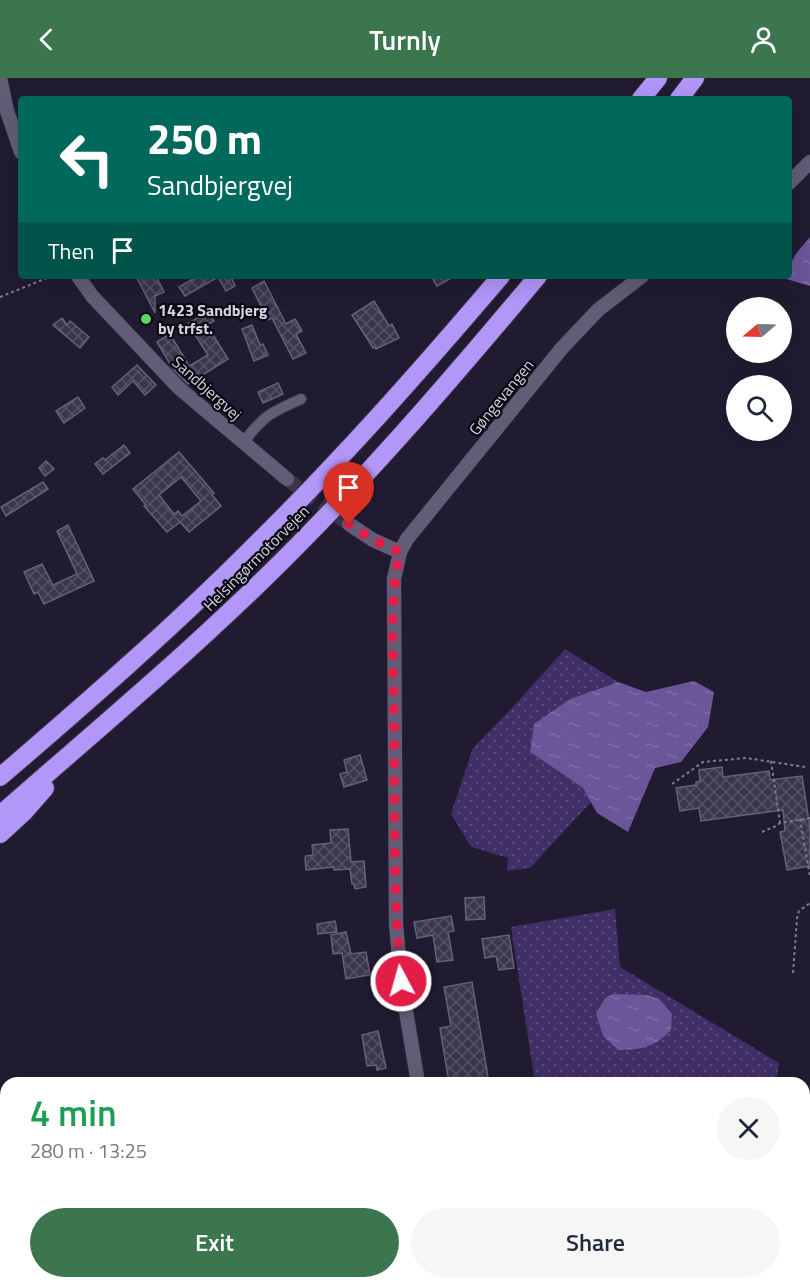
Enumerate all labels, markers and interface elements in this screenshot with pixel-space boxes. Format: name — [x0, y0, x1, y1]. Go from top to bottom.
text: Turnly — [369, 19, 441, 60]
icon: back — [30, 23, 63, 56]
icon: person — [747, 23, 780, 56]
text: 250 m — [147, 106, 262, 170]
icon: left — [48, 120, 126, 198]
text: Sandbjergvej — [147, 164, 293, 205]
text: Then — [48, 234, 94, 268]
icon: arrive — [106, 234, 139, 267]
north arrow — [726, 297, 792, 363]
map controls — [726, 297, 792, 441]
place label: 1423 Sandbjerg by trfst. — [158, 298, 268, 340]
marker: 1423 Sandbjerg by trfst. — [139, 312, 153, 326]
street label: Sandbjergvej — [167, 350, 247, 426]
street label: Gøngevangen — [463, 354, 539, 440]
button: search — [726, 375, 792, 441]
pin — [323, 462, 374, 524]
icon: arrive — [332, 471, 365, 504]
street label: Helsingørmotorvejen — [198, 500, 314, 616]
position arrow — [369, 949, 433, 1013]
text: 4 min — [30, 1085, 117, 1140]
button: close — [717, 1097, 780, 1160]
text: 280 m · 13:25 — [30, 1135, 147, 1166]
button: Exit — [30, 1208, 399, 1277]
button: Share — [411, 1208, 780, 1277]

